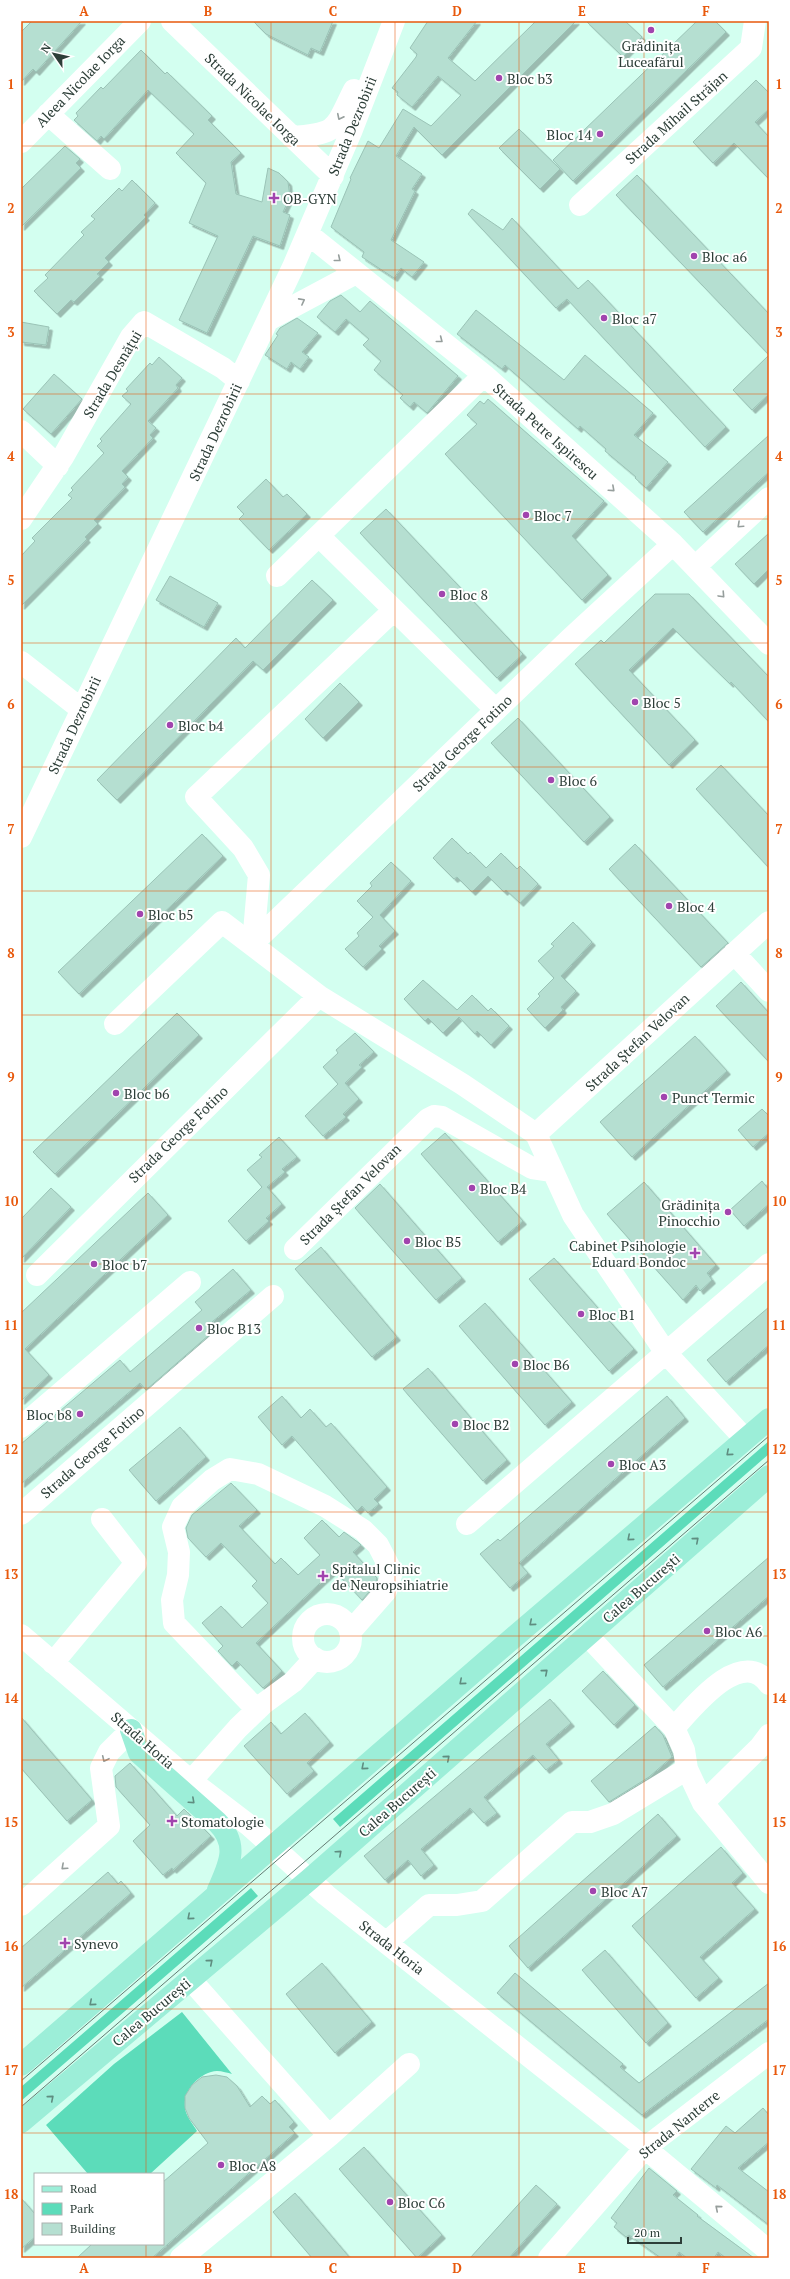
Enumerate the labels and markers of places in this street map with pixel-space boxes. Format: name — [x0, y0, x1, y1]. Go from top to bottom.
marker: Grădinița Luceafărul — [646, 25, 656, 35]
place label: Grădinița Luceafărul — [618, 36, 684, 71]
place label: Bloc b3 — [507, 69, 553, 88]
marker: Bloc b3 — [494, 73, 504, 83]
place label: Bloc 14 — [547, 125, 593, 144]
marker: Bloc 14 — [595, 129, 605, 139]
place label: OB-GYN — [283, 189, 337, 208]
marker: OB-GYN — [268, 192, 280, 204]
place label: Bloc a6 — [702, 247, 748, 266]
marker: Bloc a6 — [689, 251, 699, 261]
place label: Bloc a7 — [612, 309, 657, 328]
marker: Bloc a7 — [599, 313, 609, 323]
place label: Bloc 7 — [534, 506, 572, 525]
marker: Bloc 7 — [521, 510, 531, 520]
place label: Bloc 8 — [450, 585, 488, 604]
marker: Bloc 8 — [437, 589, 447, 599]
place label: Bloc 5 — [643, 693, 681, 712]
marker: Bloc 5 — [630, 697, 640, 707]
place label: Bloc b4 — [178, 716, 224, 735]
marker: Bloc b4 — [165, 720, 175, 730]
place label: Bloc 6 — [559, 771, 597, 790]
marker: Bloc 6 — [546, 775, 556, 785]
place label: Bloc 4 — [677, 897, 715, 916]
marker: Bloc 4 — [664, 901, 674, 911]
place label: Bloc b5 — [148, 905, 194, 924]
marker: Bloc b5 — [135, 909, 145, 919]
place label: Bloc b6 — [124, 1084, 170, 1103]
marker: Bloc b6 — [111, 1088, 121, 1098]
place label: Punct Termic — [672, 1088, 755, 1107]
marker: Punct Termic — [659, 1092, 669, 1102]
place label: Bloc B4 — [480, 1179, 527, 1198]
marker: Bloc B4 — [467, 1183, 477, 1193]
place label: Grădinița Pinocchio — [658, 1195, 720, 1230]
marker: Grădinița Pinocchio — [723, 1207, 733, 1217]
place label: Bloc B5 — [415, 1232, 462, 1251]
marker: Bloc B5 — [402, 1236, 412, 1246]
place label: Cabinet Psihologie Eduard Bondoc — [569, 1236, 686, 1271]
marker: Cabinet Psihologie Eduard Bondoc — [689, 1247, 701, 1259]
place label: Bloc b7 — [102, 1255, 148, 1274]
marker: Bloc b7 — [89, 1259, 99, 1269]
place label: Bloc B1 — [589, 1305, 636, 1324]
marker: Bloc B1 — [576, 1309, 586, 1319]
place label: Bloc B13 — [207, 1319, 261, 1338]
marker: Bloc B13 — [194, 1323, 204, 1333]
place label: Bloc B6 — [523, 1355, 570, 1374]
marker: Bloc B6 — [510, 1359, 520, 1369]
place label: Bloc b8 — [26, 1405, 72, 1424]
marker: Bloc b8 — [75, 1409, 85, 1419]
place label: Bloc B2 — [463, 1415, 510, 1434]
marker: Bloc B2 — [450, 1419, 460, 1429]
place label: Bloc A3 — [619, 1455, 666, 1474]
marker: Bloc A3 — [606, 1459, 616, 1469]
place label: Spitalul Clinic de Neuropsihiatrie — [332, 1559, 448, 1594]
marker: Spitalul Clinic de Neuropsihiatrie — [317, 1570, 329, 1582]
place label: Bloc A6 — [715, 1622, 763, 1641]
marker: Bloc A6 — [702, 1626, 712, 1636]
place label: Stomatologie — [181, 1812, 264, 1831]
marker: Stomatologie — [166, 1815, 178, 1827]
place label: Bloc A7 — [601, 1882, 648, 1901]
marker: Bloc A7 — [588, 1886, 598, 1896]
place label: Synevo — [74, 1934, 119, 1953]
marker: Synevo — [59, 1937, 71, 1949]
place label: Bloc A8 — [229, 2156, 276, 2175]
marker: Bloc A8 — [216, 2160, 226, 2170]
place label: Bloc C6 — [398, 2193, 446, 2212]
marker: Bloc C6 — [385, 2197, 395, 2207]

